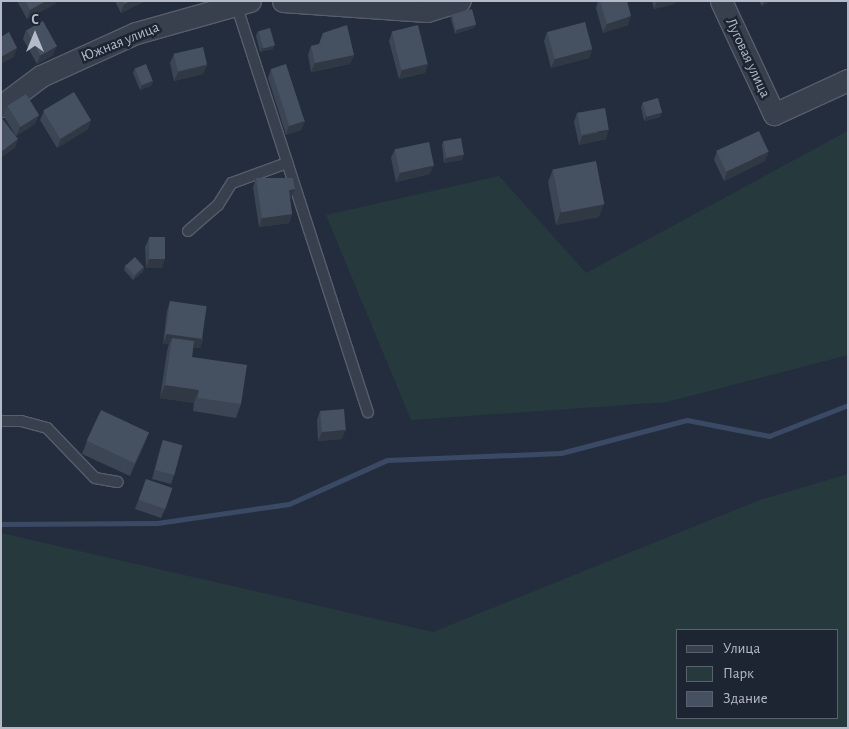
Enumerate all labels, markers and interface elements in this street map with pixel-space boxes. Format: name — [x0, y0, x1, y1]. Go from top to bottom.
north arrow — [10, 10, 60, 60]
text: С — [31, 13, 39, 27]
street label: Луговая улица — [722, 15, 774, 101]
street label: Южная улица — [78, 18, 162, 66]
legend — [676, 629, 839, 719]
text: Улица — [723, 641, 760, 656]
text: Парк — [723, 666, 754, 681]
text: Здание — [723, 691, 768, 706]

